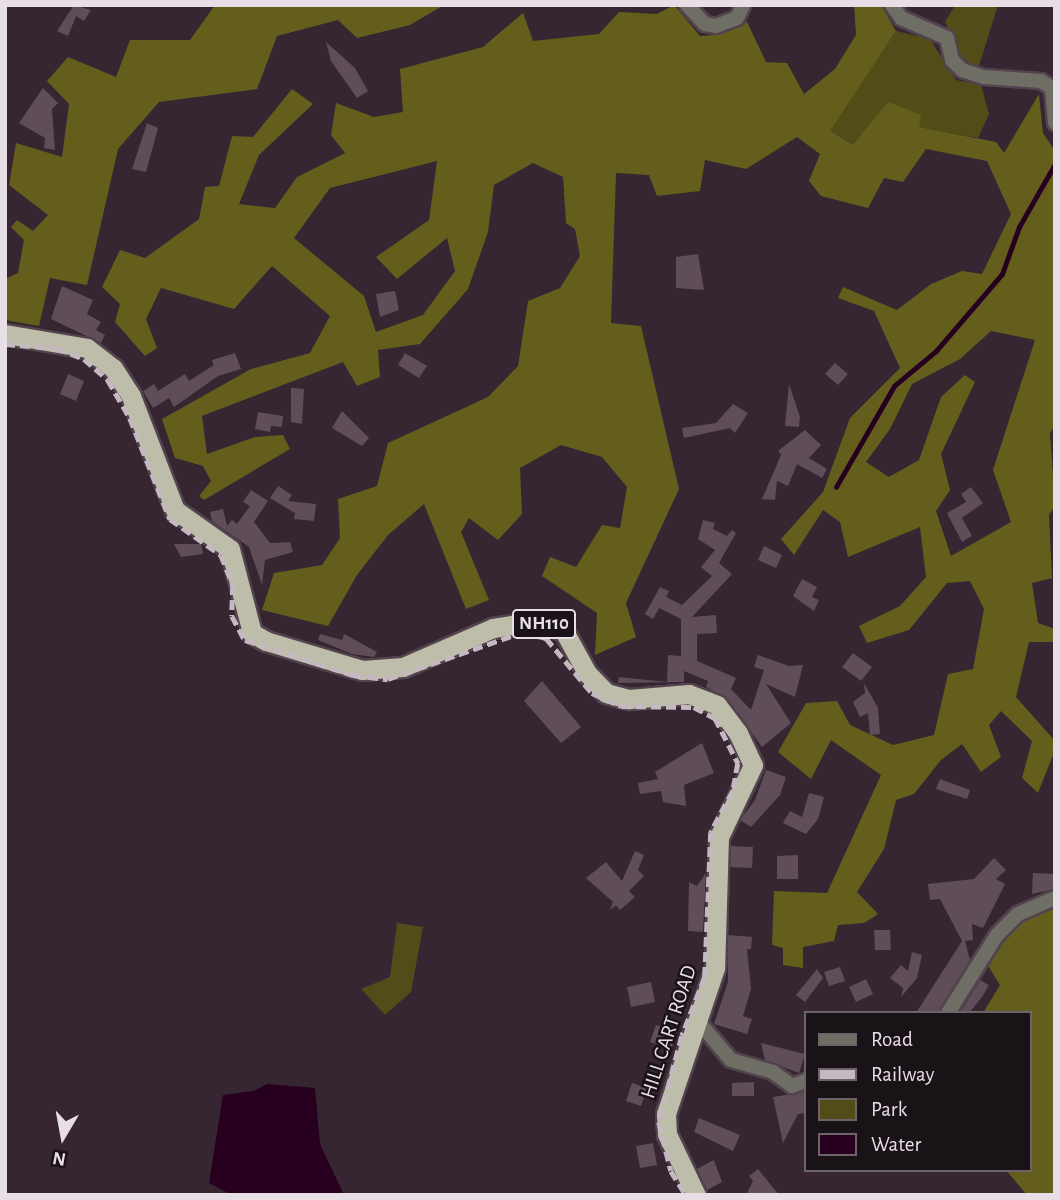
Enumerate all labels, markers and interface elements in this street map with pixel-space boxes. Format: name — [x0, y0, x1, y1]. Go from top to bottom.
road number: NH110 — [511, 608, 577, 639]
street label: HILL CART ROAD — [636, 962, 702, 1102]
legend — [804, 1011, 1032, 1172]
text: Road — [871, 1029, 913, 1050]
text: Railway — [871, 1064, 934, 1085]
text: Park — [871, 1099, 907, 1120]
north arrow — [28, 1102, 98, 1172]
text: Water — [871, 1134, 921, 1155]
text: N — [51, 1148, 67, 1169]

